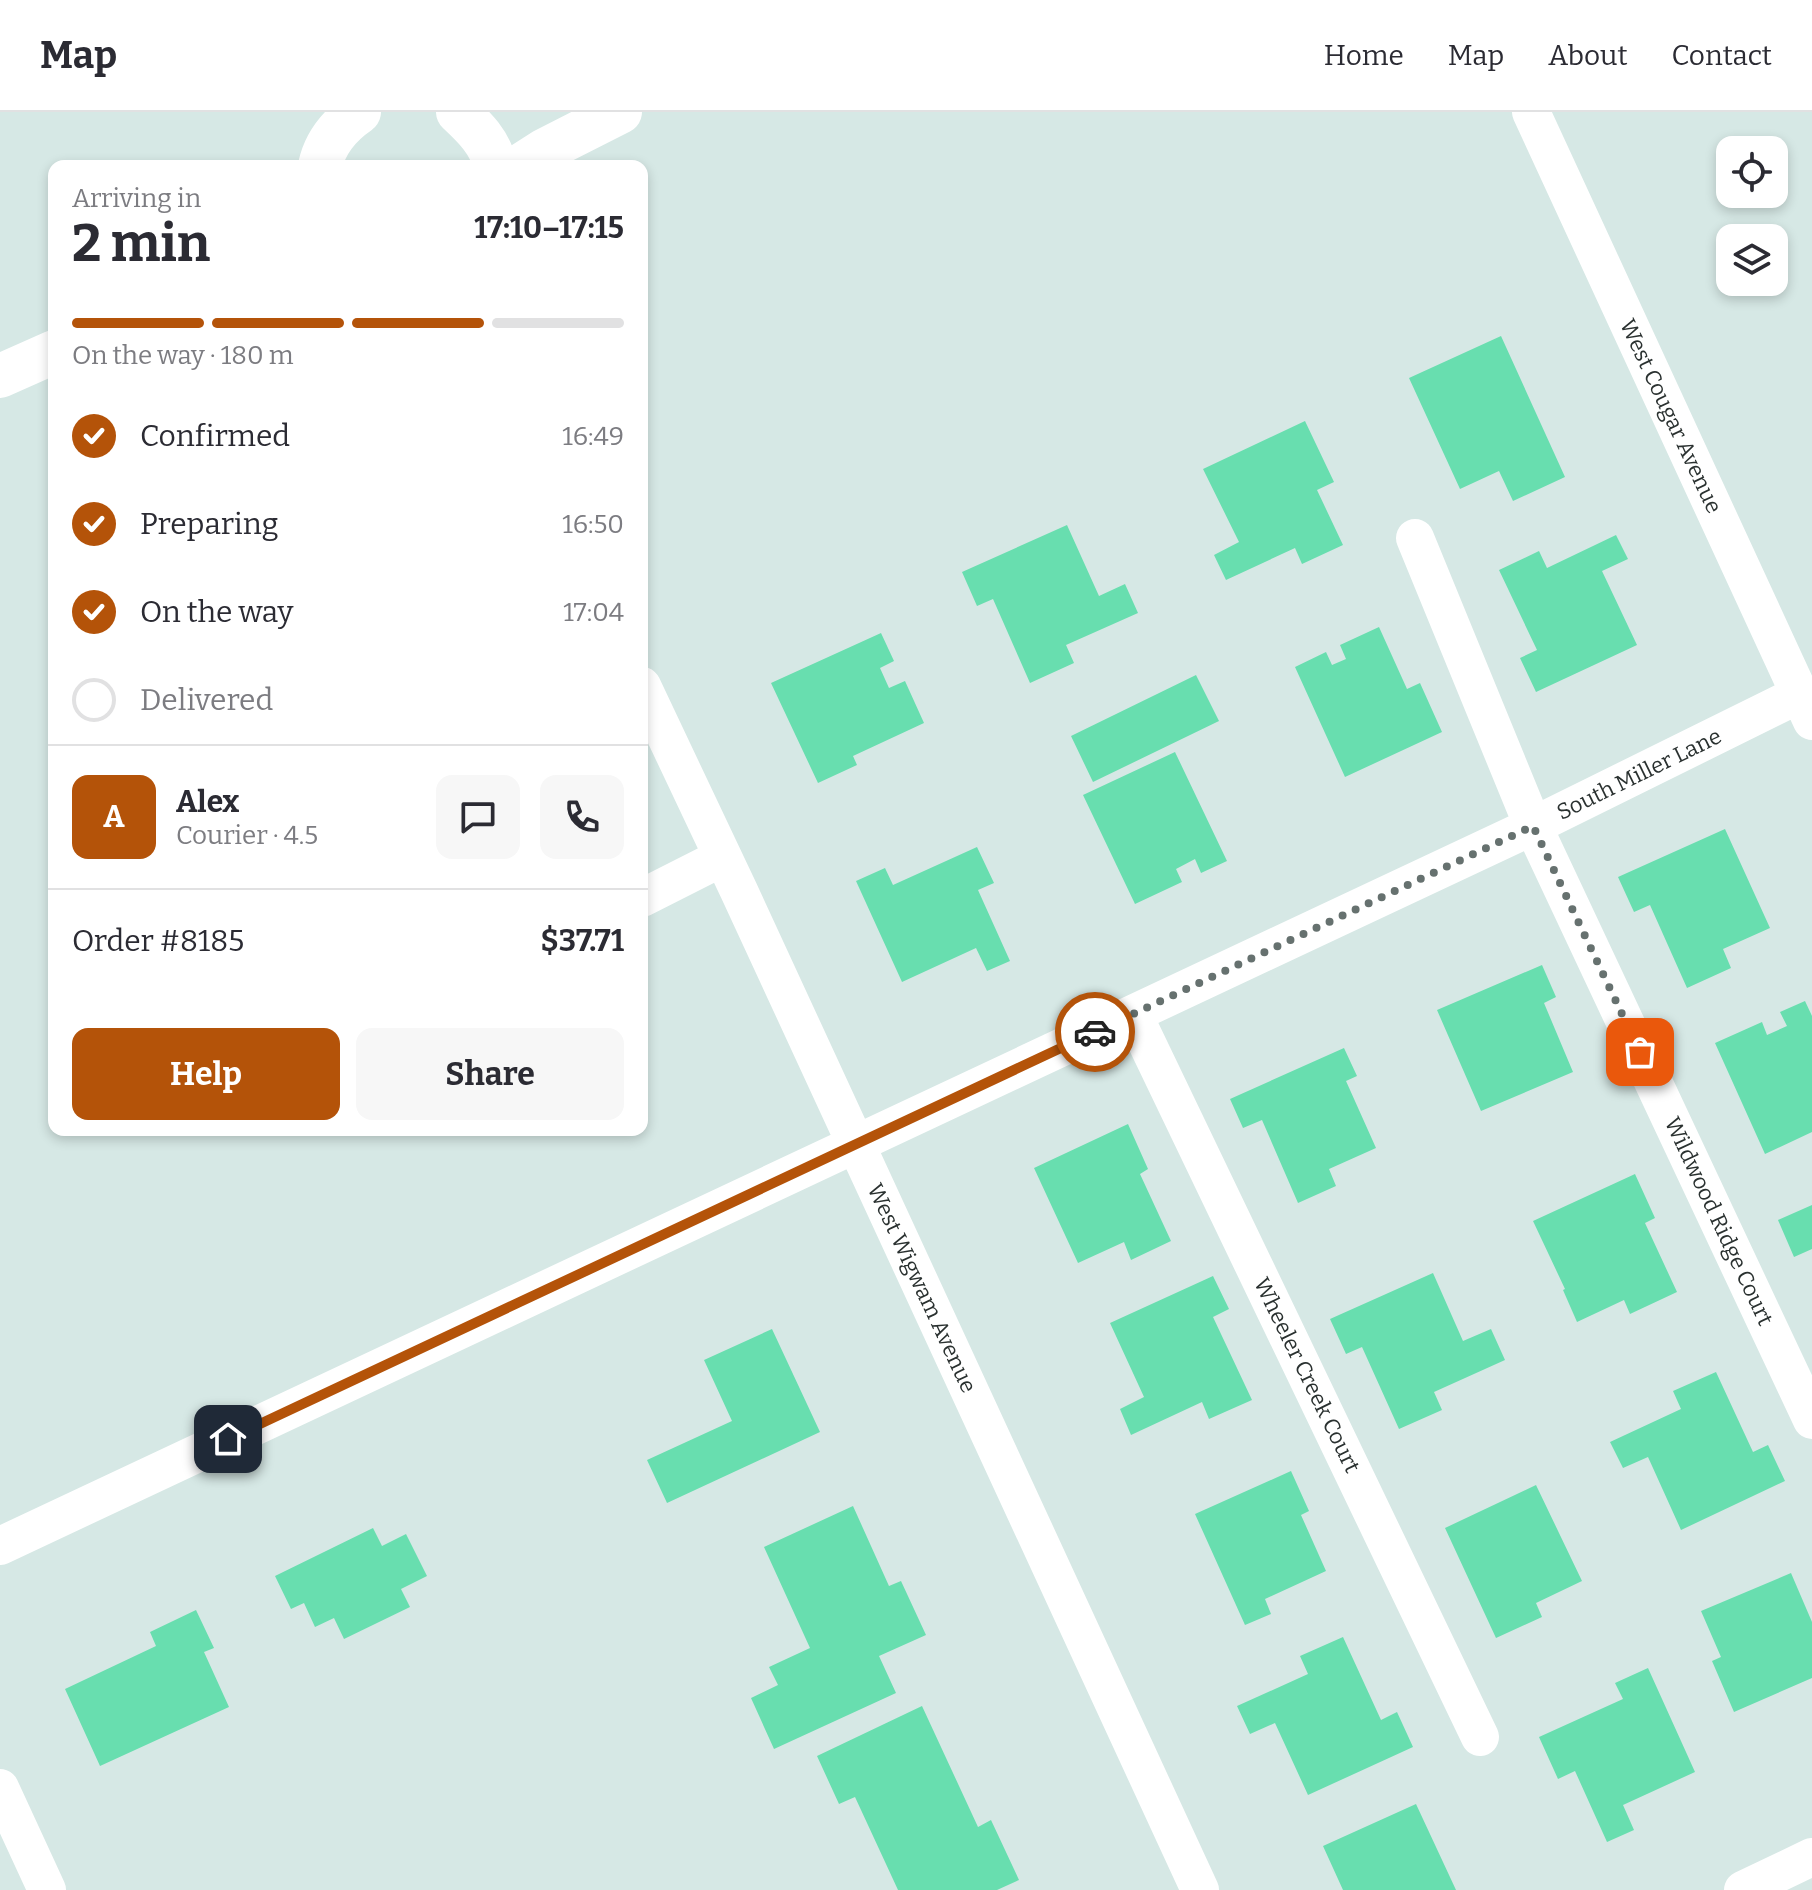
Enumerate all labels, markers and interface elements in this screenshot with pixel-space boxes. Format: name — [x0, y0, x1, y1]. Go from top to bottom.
text: Map — [40, 32, 117, 78]
text: Home — [1324, 39, 1404, 72]
text: Map — [1448, 39, 1504, 72]
text: About — [1548, 39, 1628, 72]
text: Contact — [1672, 39, 1772, 72]
map controls — [1716, 136, 1788, 296]
button: locate — [1716, 136, 1788, 208]
text: Arriving in — [72, 183, 201, 214]
text: 17:10–17:15 — [474, 210, 624, 246]
text: 2 min — [72, 212, 210, 275]
button: layers — [1716, 224, 1788, 296]
street label: West Cougar Avenue — [1614, 315, 1728, 517]
text: On the way · 180 m — [72, 340, 294, 371]
icon: check — [72, 414, 116, 458]
text: Confirmed — [140, 418, 290, 454]
text: 16:49 — [562, 421, 624, 452]
icon: check — [72, 502, 116, 546]
text: Preparing — [140, 506, 278, 542]
text: 16:50 — [562, 509, 624, 540]
icon: check — [72, 590, 116, 634]
text: On the way — [140, 594, 293, 630]
text: 17:04 — [563, 597, 624, 628]
text: Delivered — [140, 682, 273, 718]
street label: South Miller Lane — [1552, 722, 1726, 826]
button: chat — [436, 775, 520, 859]
button: phone — [540, 775, 624, 859]
text: Alex — [176, 784, 239, 820]
text: A — [103, 799, 125, 835]
text: Courier · 4.5 — [176, 820, 318, 851]
text: Order #8185 — [72, 923, 244, 959]
text: $37.71 — [541, 923, 624, 959]
courier — [1055, 992, 1135, 1072]
icon: car — [1073, 1010, 1117, 1054]
pin — [1606, 1018, 1674, 1086]
button: Help — [72, 1028, 340, 1120]
button: Share — [356, 1028, 624, 1120]
icon: bag — [1618, 1030, 1662, 1074]
street label: Wildwood Ridge Court — [1659, 1113, 1779, 1330]
street label: West Wigwam Avenue — [862, 1179, 982, 1397]
street label: Wheeler Creek Court — [1248, 1273, 1366, 1477]
pin — [194, 1405, 262, 1473]
icon: home — [206, 1417, 250, 1461]

